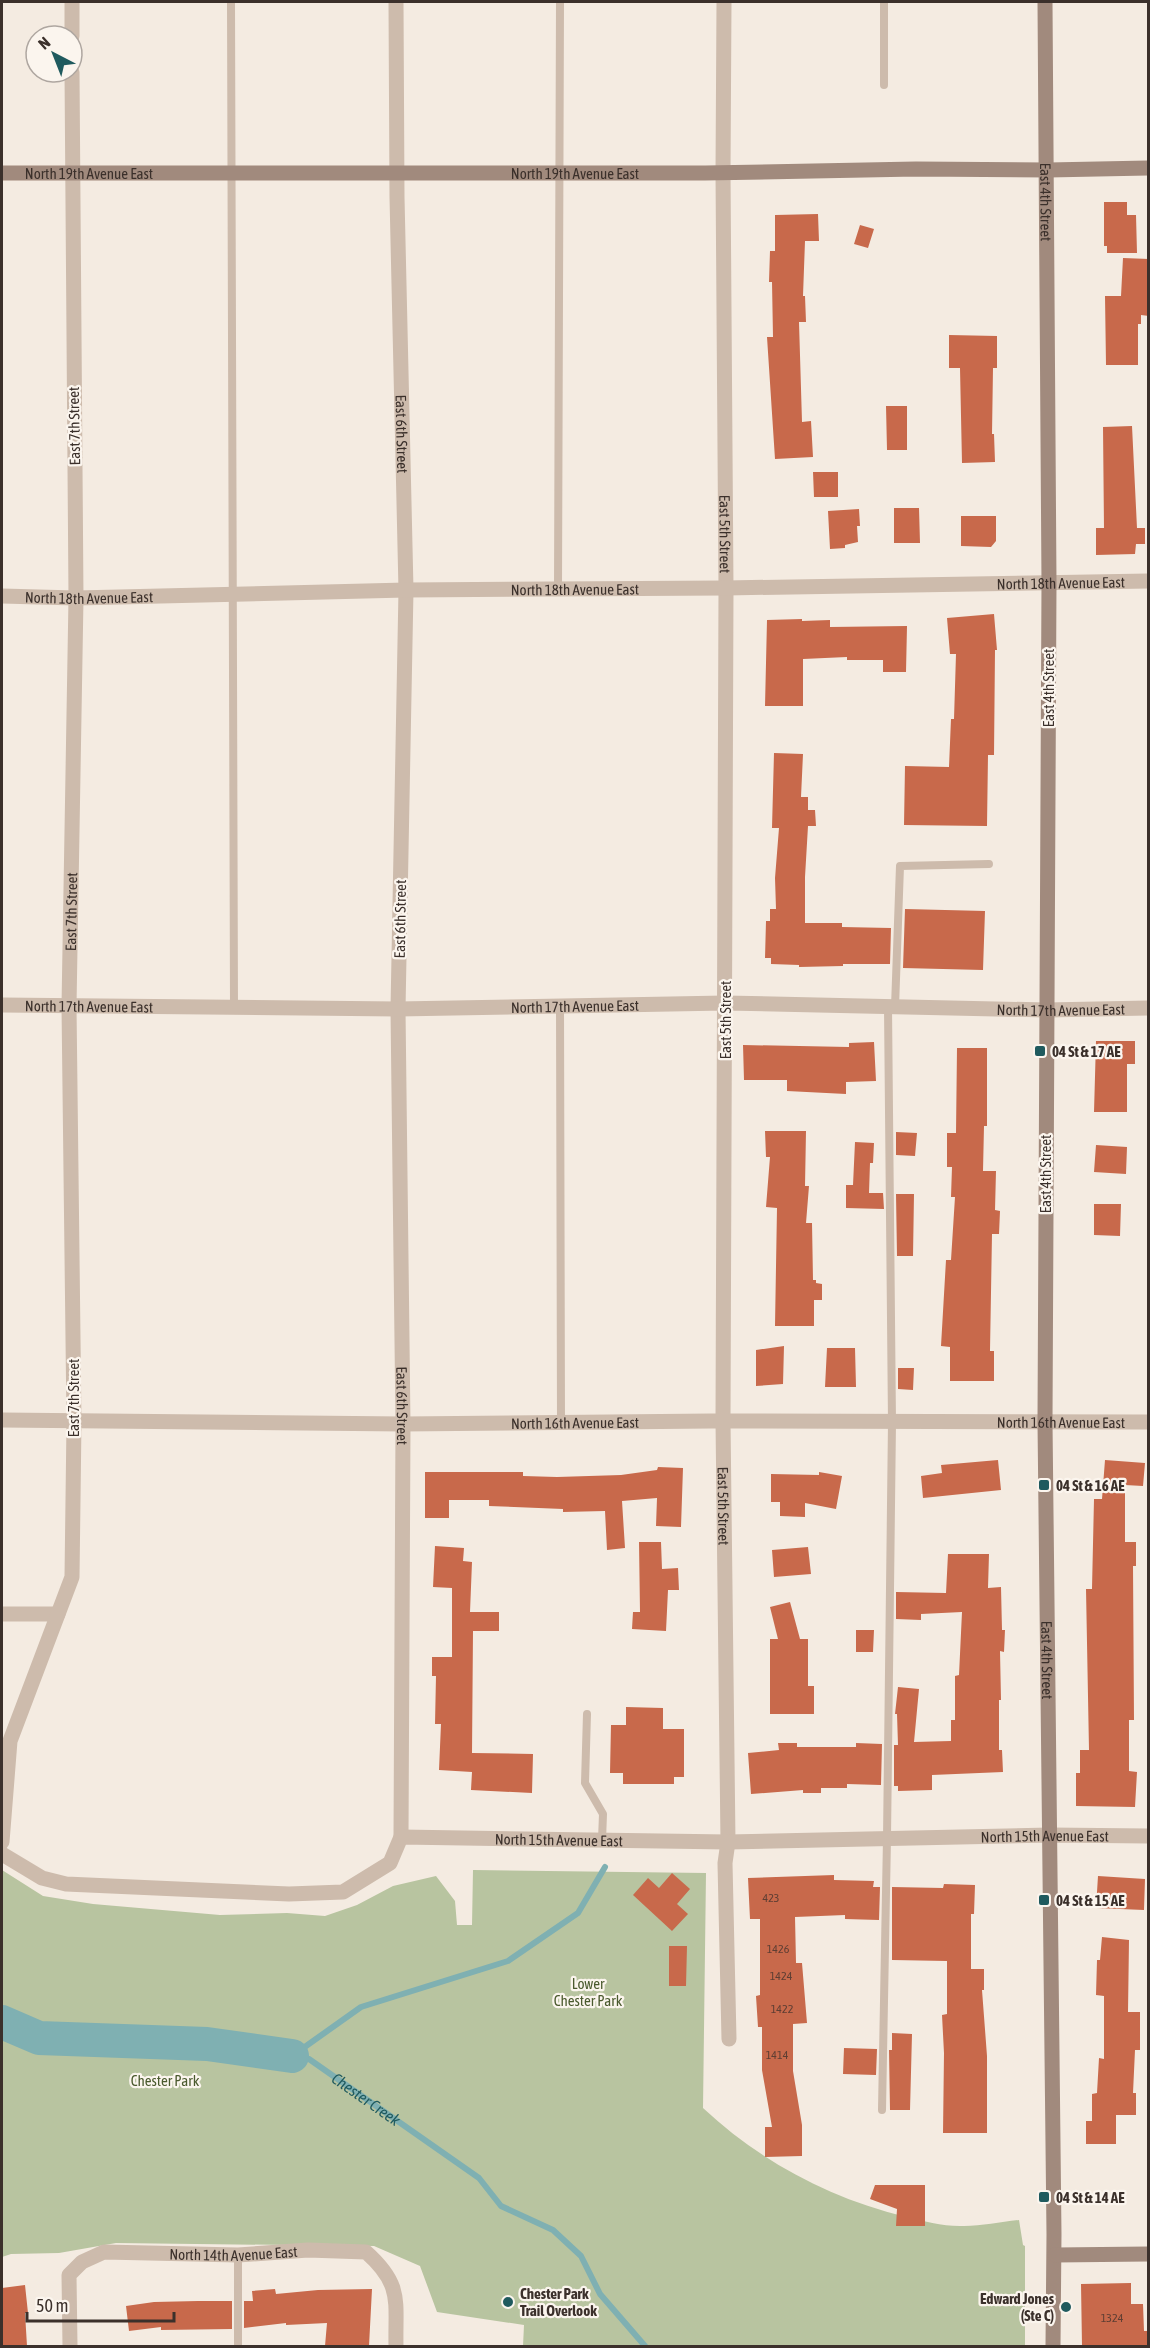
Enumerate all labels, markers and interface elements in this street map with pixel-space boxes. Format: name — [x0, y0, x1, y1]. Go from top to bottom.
north arrow — [24, 24, 84, 84]
text: N — [34, 33, 53, 53]
street label: East 4th Street — [1038, 163, 1055, 241]
street label: North 19th Avenue East — [25, 165, 153, 182]
street label: North 19th Avenue East — [511, 165, 639, 182]
street label: East 7th Street — [65, 387, 83, 465]
street label: East 6th Street — [393, 394, 412, 474]
street label: East 5th Street — [717, 495, 734, 573]
street label: North 18th Avenue East — [997, 573, 1125, 592]
street label: North 18th Avenue East — [511, 580, 639, 598]
street label: North 18th Avenue East — [25, 588, 153, 607]
street label: East 4th Street — [1040, 649, 1057, 727]
street label: East 7th Street — [61, 872, 80, 951]
street label: East 6th Street — [391, 880, 409, 958]
street label: East 5th Street — [717, 981, 734, 1059]
street label: North 17th Avenue East — [511, 996, 639, 1015]
street label: North 17th Avenue East — [25, 997, 153, 1015]
street label: North 17th Avenue East — [997, 1000, 1125, 1019]
place label: 04 St & 17 AE — [1052, 1043, 1121, 1060]
marker: 04 St & 17 AE — [1033, 1044, 1047, 1058]
street label: East 4th Street — [1037, 1135, 1054, 1213]
street label: East 7th Street — [65, 1359, 82, 1437]
street label: East 6th Street — [394, 1366, 412, 1445]
street label: North 16th Avenue East — [511, 1413, 639, 1431]
street label: North 16th Avenue East — [997, 1413, 1125, 1430]
street label: East 5th Street — [715, 1466, 733, 1545]
place label: 04 St & 16 AE — [1056, 1477, 1125, 1494]
marker: 04 St & 16 AE — [1037, 1478, 1051, 1492]
street label: East 4th Street — [1039, 1620, 1057, 1699]
street label: North 15th Avenue East — [980, 1826, 1109, 1845]
street label: North 15th Avenue East — [495, 1830, 623, 1849]
house number: 423 — [763, 1891, 779, 1905]
place label: 04 St & 15 AE — [1056, 1892, 1125, 1909]
marker: 04 St & 15 AE — [1037, 1893, 1051, 1907]
house number: 1426 — [767, 1942, 790, 1956]
house number: 1424 — [770, 1969, 793, 1983]
park label: Lower Chester Park — [554, 1975, 623, 2009]
house number: 1422 — [771, 2002, 793, 2016]
house number: 1414 — [766, 2048, 789, 2062]
water label: Chester Creek — [329, 2069, 405, 2130]
park label: Chester Park — [131, 2072, 200, 2089]
place label: 04 St & 14 AE — [1056, 2189, 1125, 2206]
marker: 04 St & 14 AE — [1037, 2190, 1051, 2204]
street label: North 14th Avenue East — [169, 2242, 298, 2264]
scale bar — [27, 2285, 174, 2323]
place label: Chester Park Trail Overlook — [520, 2285, 597, 2319]
place label: Edward Jones (Ste C) — [980, 2290, 1055, 2324]
text: 50 m — [36, 2295, 68, 2316]
marker: Chester Park Trail Overlook — [501, 2295, 515, 2309]
marker: Edward Jones (Ste C) — [1059, 2300, 1073, 2314]
house number: 1324 — [1101, 2311, 1124, 2325]

